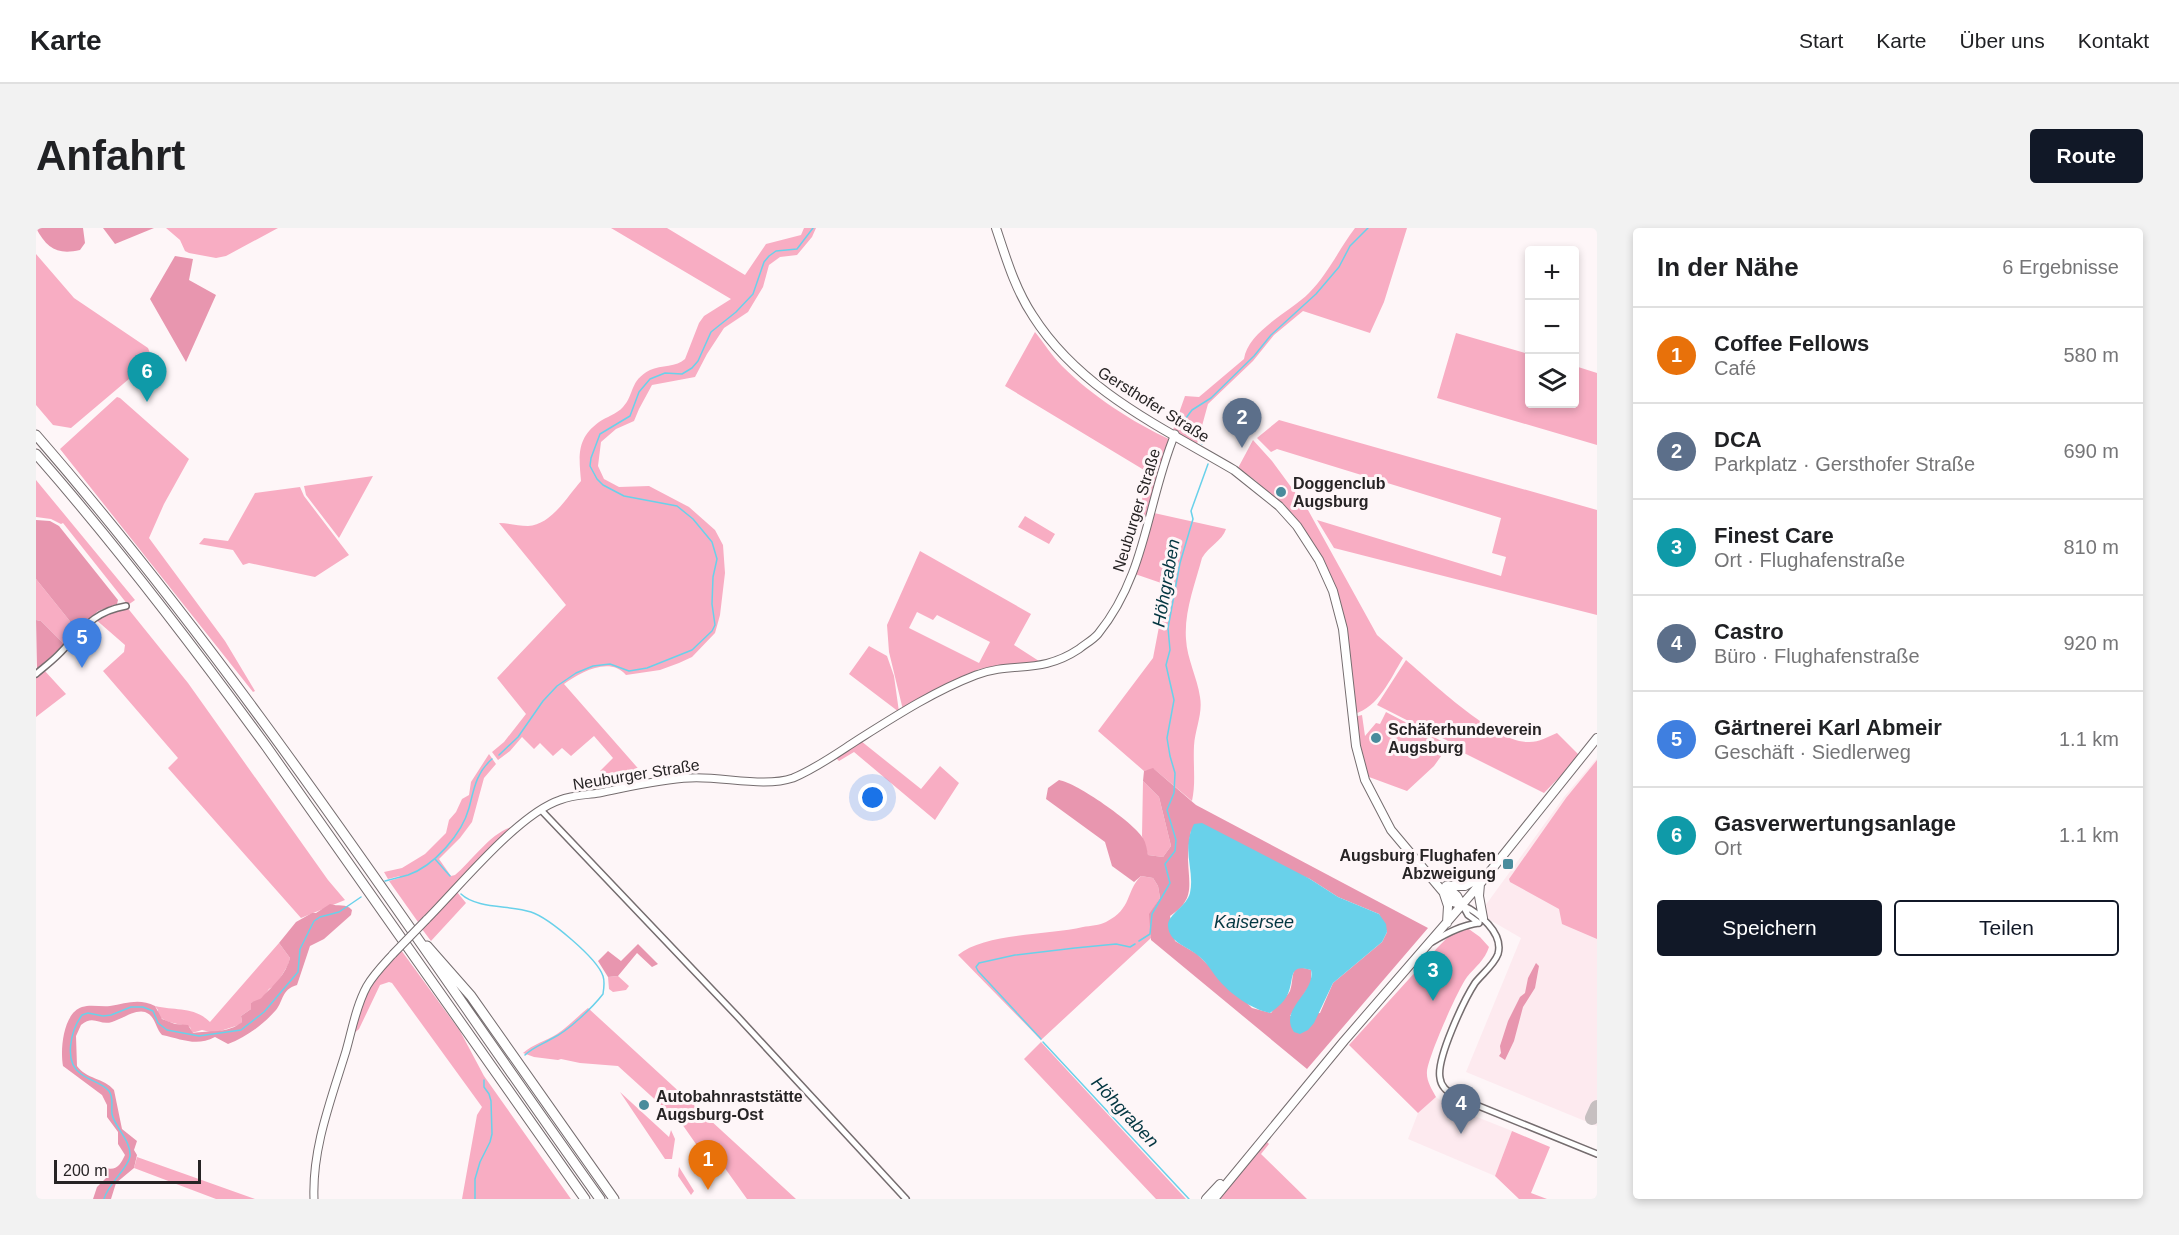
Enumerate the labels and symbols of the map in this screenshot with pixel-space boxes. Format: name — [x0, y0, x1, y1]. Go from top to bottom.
pin: 6 — [128, 352, 166, 402]
street label: Gersthofer Straße — [1095, 363, 1213, 446]
pin: 2 — [1222, 398, 1262, 448]
street label: Neuburger Straße — [1110, 446, 1163, 574]
place label: Doggenclub Augsburg — [1293, 475, 1386, 510]
marker: Doggenclub Augsburg — [1274, 485, 1288, 499]
water label: Höhgraben — [1148, 537, 1184, 629]
pin: 5 — [62, 618, 102, 668]
place label: Schäferhundeverein Augsburg — [1388, 721, 1542, 756]
marker: Schäferhundeverein Augsburg — [1369, 731, 1383, 745]
street label: Neuburger Straße — [572, 756, 701, 793]
your location — [858, 783, 887, 812]
place label: Augsburg Flughafen Abzweigung — [1340, 847, 1496, 882]
marker: Augsburg Flughafen Abzweigung — [1501, 857, 1515, 871]
water label: Kaisersee — [1214, 912, 1294, 932]
pin: 3 — [1414, 952, 1452, 1001]
water label: Höhgraben — [1087, 1073, 1163, 1151]
pin: 4 — [1442, 1084, 1480, 1134]
place label: Autobahnraststätte Augsburg-Ost — [656, 1088, 803, 1123]
marker: Autobahnraststätte Augsburg-Ost — [637, 1098, 651, 1112]
pin: 1 — [688, 1140, 728, 1190]
scale bar — [54, 1157, 201, 1184]

